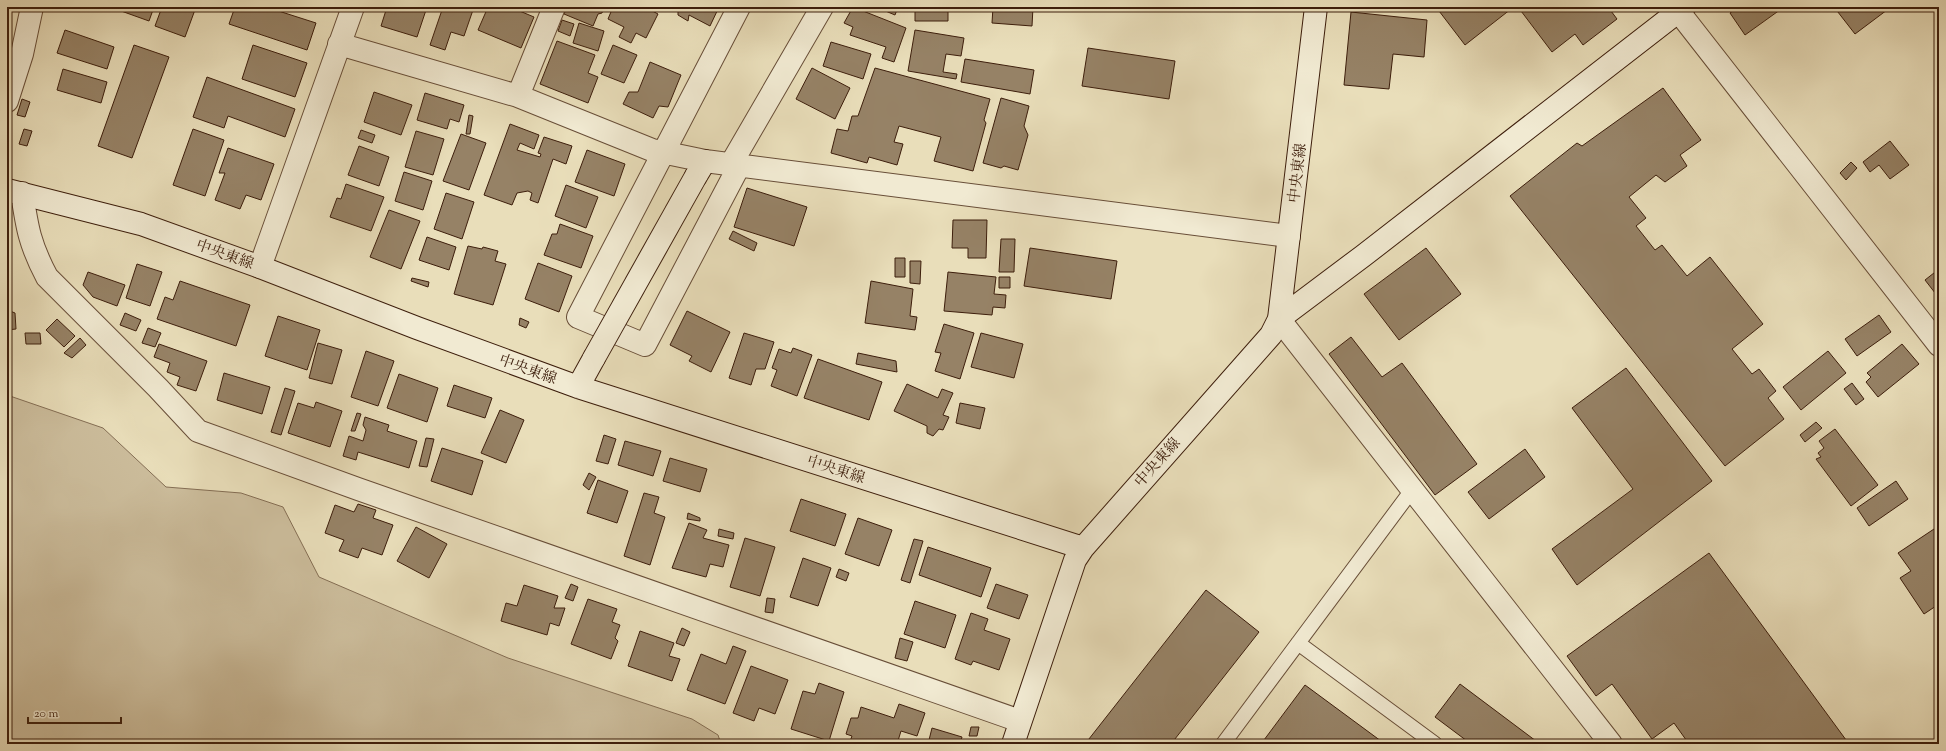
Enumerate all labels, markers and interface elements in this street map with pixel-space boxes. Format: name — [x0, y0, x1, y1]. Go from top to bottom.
street label: 中央東線 — [1284, 142, 1313, 204]
street label: 中央東線 — [193, 235, 256, 276]
street label: 中央東線 — [496, 350, 559, 391]
street label: 中央東線 — [1130, 434, 1186, 492]
street label: 中央東線 — [804, 451, 867, 490]
scale bar — [28, 699, 121, 725]
text: 20 m — [34, 705, 59, 723]

